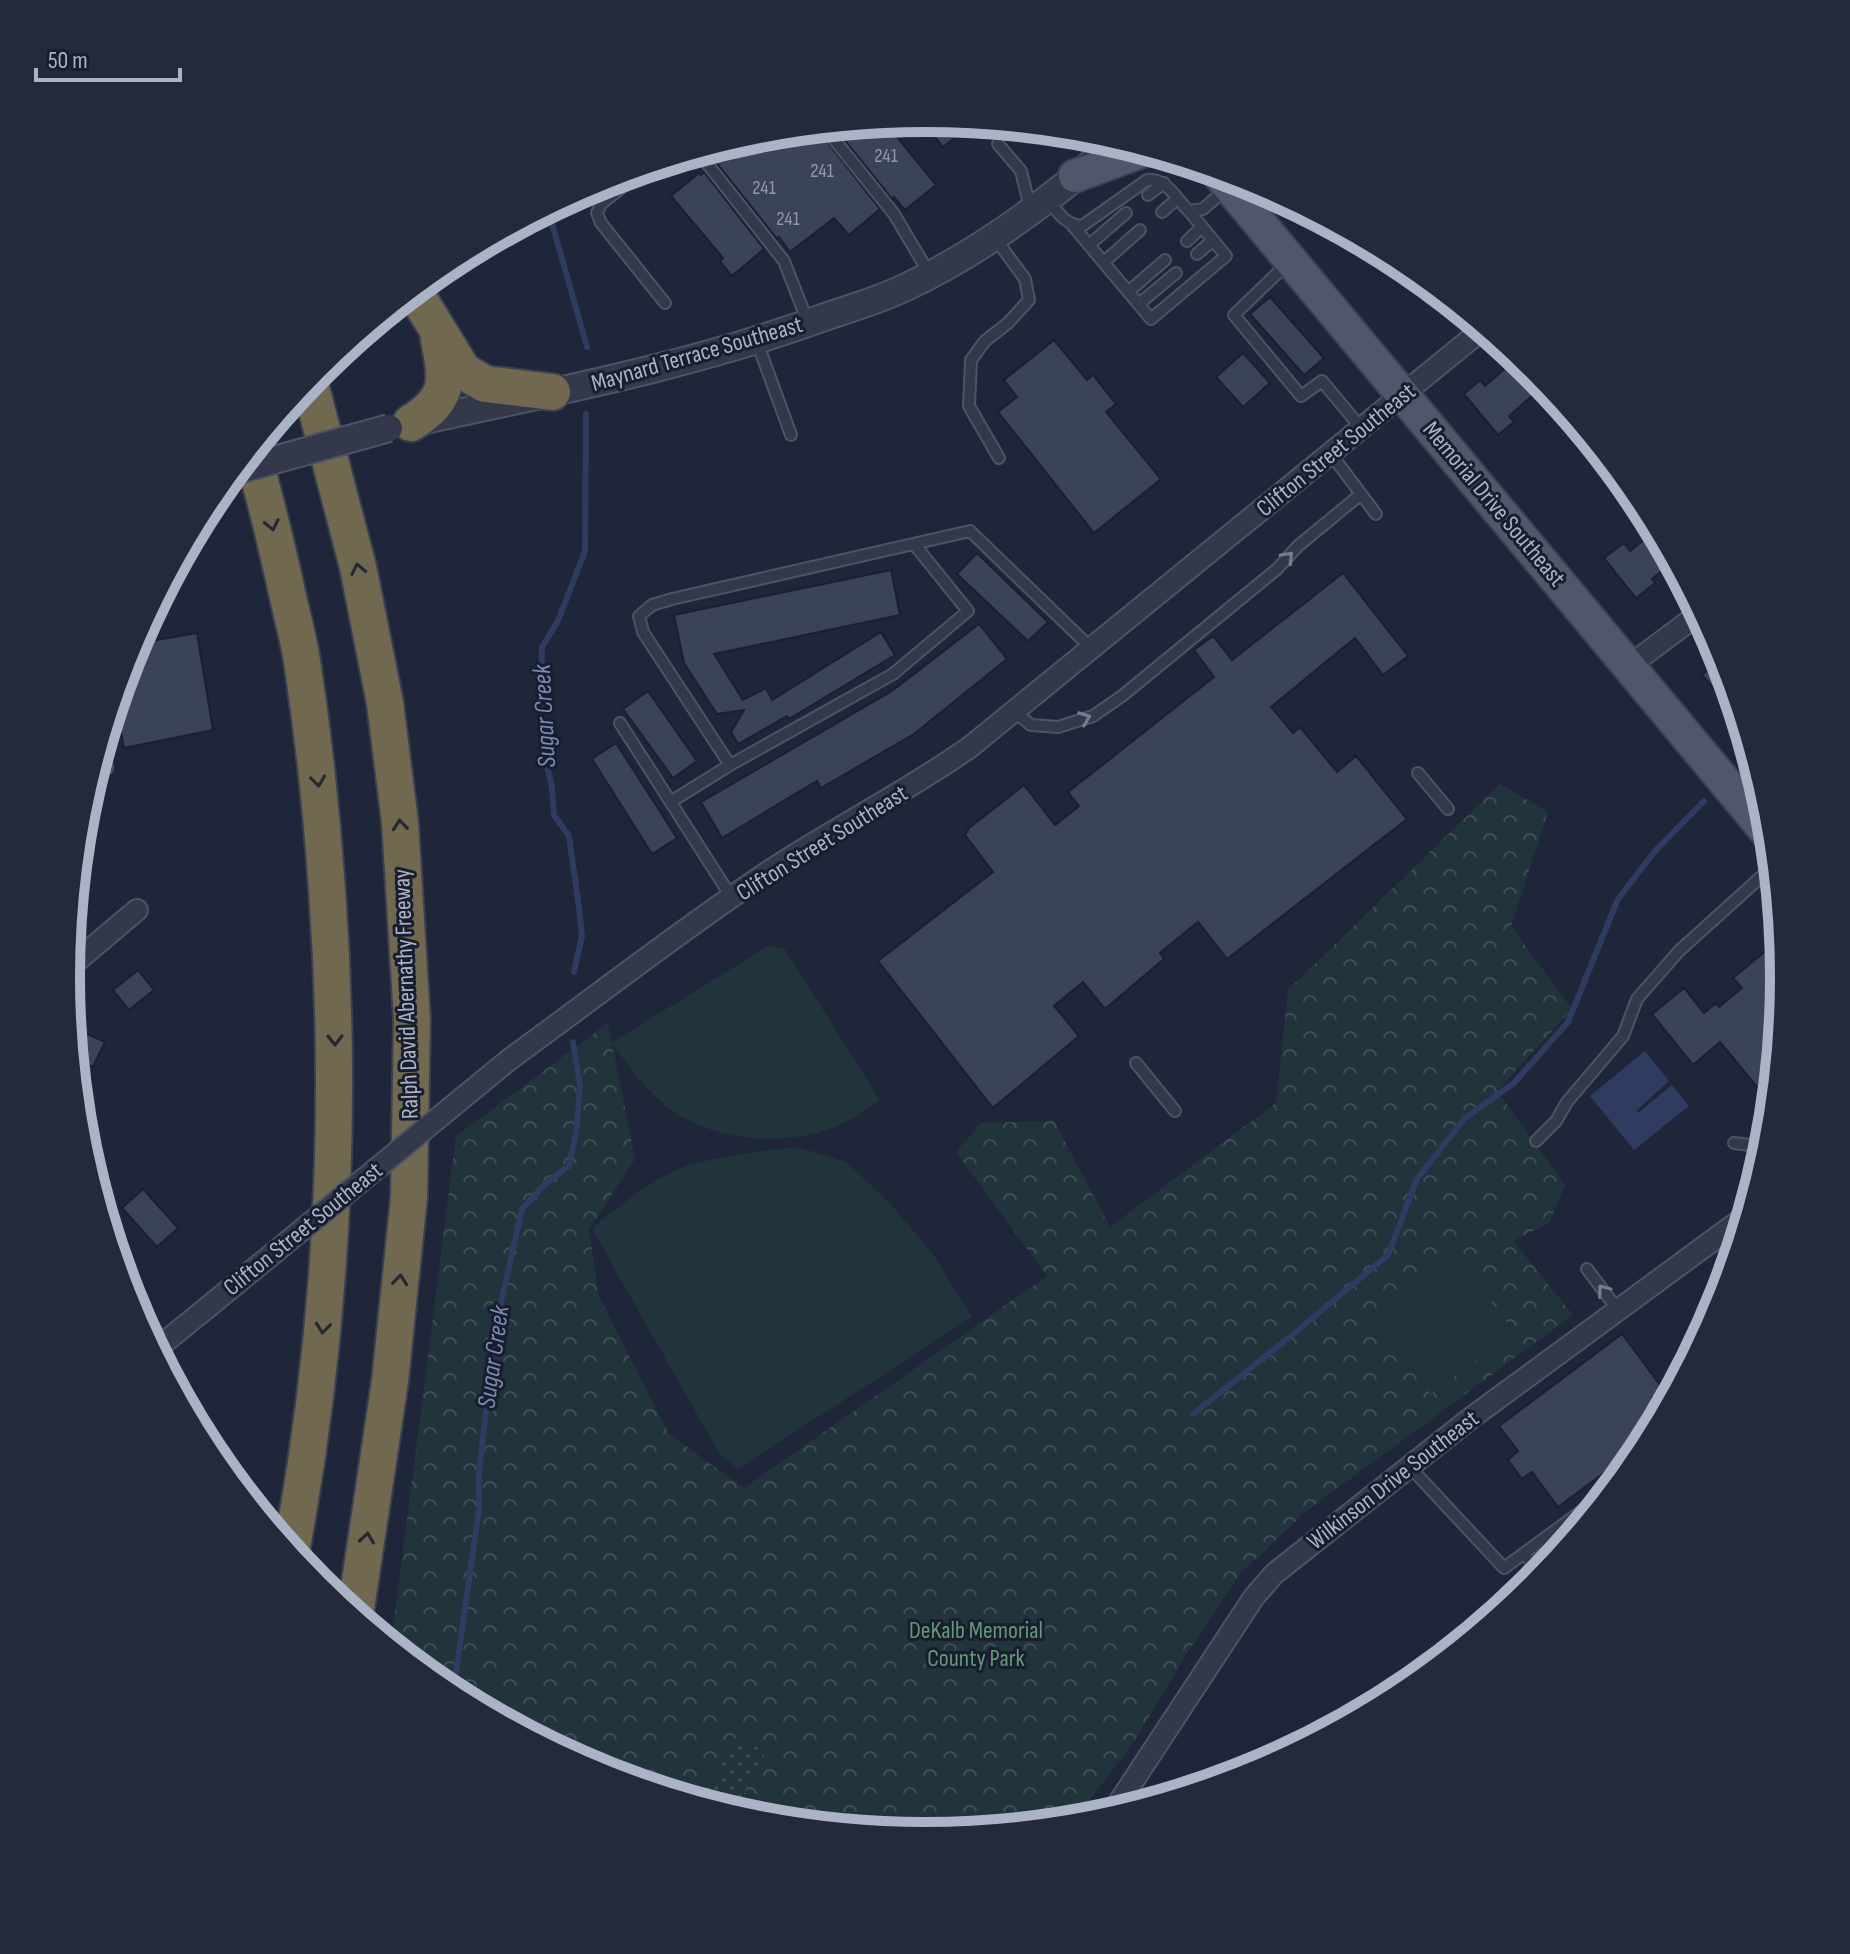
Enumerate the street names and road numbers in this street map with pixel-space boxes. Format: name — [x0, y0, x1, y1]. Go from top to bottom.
street label: Maynard Terrace Southeast — [588, 310, 806, 398]
street label: Clifton Street Southeast — [1251, 377, 1421, 523]
street label: Memorial Drive Southeast — [1417, 416, 1571, 592]
street label: Clifton Street Southeast — [731, 779, 913, 907]
street label: Ralph David Abernathy Freeway — [387, 868, 425, 1120]
street label: Clifton Street Southeast — [218, 1156, 388, 1302]
street label: Wilkinson Drive Southeast — [1302, 1404, 1484, 1556]

